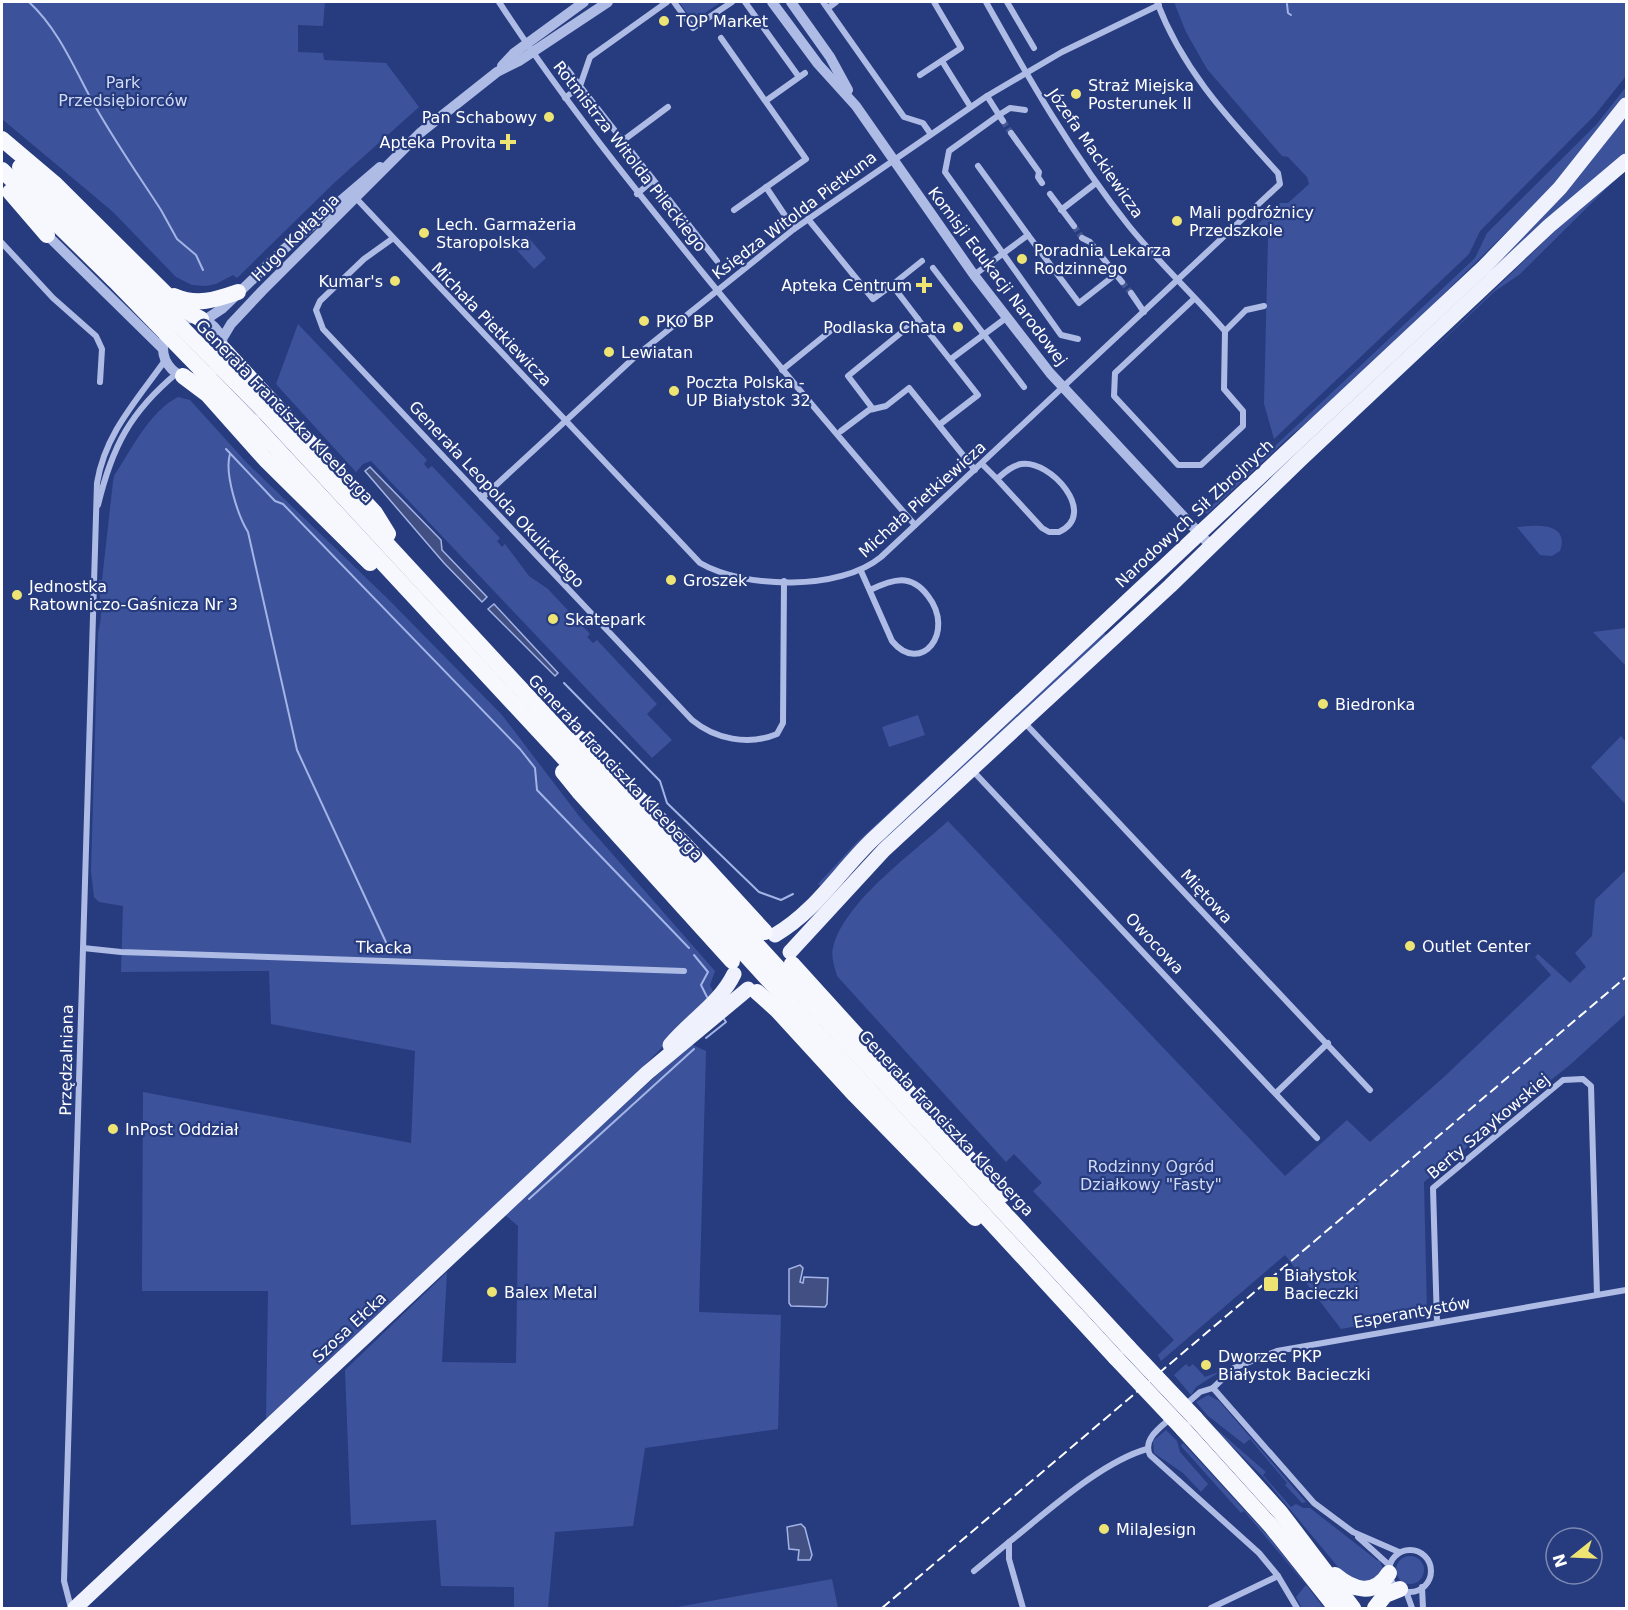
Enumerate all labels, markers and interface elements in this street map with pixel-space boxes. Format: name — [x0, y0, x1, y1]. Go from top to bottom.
place label: TOP Market — [675, 12, 768, 31]
marker: TOP Market — [657, 14, 671, 28]
street label: Rotmistrza Witolda Pileckiego — [549, 57, 710, 255]
park label: Park Przedsiębiorców — [58, 73, 188, 110]
place label: Straż Miejska Posterunek II — [1088, 76, 1194, 113]
street label: Józefa Mackiewicza — [1043, 84, 1147, 222]
marker: Straż Miejska Posterunek II — [1069, 87, 1083, 101]
place label: Pan Schabowy — [422, 108, 537, 127]
marker: Pan Schabowy — [542, 110, 556, 124]
place label: Apteka Provita — [380, 133, 496, 152]
marker: Apteka Provita — [501, 135, 515, 149]
street label: Księdza Witolda Pietkuna — [708, 147, 880, 283]
street label: Komisji Edukacji Narodowej — [924, 183, 1071, 369]
street label: Hugo Kołłątaja — [248, 190, 343, 285]
place label: Mali podróżnicy Przedszkole — [1189, 203, 1314, 240]
marker: Mali podróżnicy Przedszkole — [1170, 214, 1184, 228]
place label: Lech. Garmażeria Staropolska — [436, 215, 577, 252]
marker: Lech. Garmażeria Staropolska — [417, 226, 431, 240]
place label: Poradnia Lekarza Rodzinnego — [1034, 241, 1171, 278]
marker: Poradnia Lekarza Rodzinnego — [1015, 252, 1029, 266]
street label: Michała Pietkiewicza — [428, 259, 556, 390]
place label: Kumar's — [318, 272, 383, 291]
marker: Kumar's — [388, 274, 402, 288]
place label: Apteka Centrum — [781, 276, 912, 295]
marker: Apteka Centrum — [917, 278, 931, 292]
place label: PKO BP — [656, 312, 714, 331]
marker: PKO BP — [637, 314, 651, 328]
street label: Generała Franciszka Kleeberga — [192, 316, 377, 507]
place label: Podlaska Chata — [823, 318, 946, 337]
marker: Podlaska Chata — [951, 320, 965, 334]
place label: Lewiatan — [621, 343, 693, 362]
marker: Lewiatan — [602, 345, 616, 359]
place label: Poczta Polska - UP Białystok 32 — [686, 373, 811, 410]
marker: Poczta Polska - UP Białystok 32 — [667, 384, 681, 398]
street label: Generała Leopolda Okulickiego — [405, 397, 588, 592]
street label: Narodowych Sił Zbrojnych — [1112, 435, 1277, 591]
street label: Michała Pietkiewicza — [855, 437, 990, 561]
place label: Groszek — [683, 571, 748, 590]
marker: Groszek — [664, 573, 678, 587]
place label: Jednostka Ratowniczo-Gaśnicza Nr 3 — [28, 577, 238, 614]
marker: Jednostka Ratowniczo-Gaśnicza Nr 3 — [10, 588, 24, 602]
place label: Skatepark — [565, 610, 647, 629]
marker: Skatepark — [546, 612, 560, 626]
street label: Generała Franciszka Kleeberga — [524, 670, 707, 864]
place label: Biedronka — [1335, 695, 1415, 714]
marker: Biedronka — [1316, 697, 1330, 711]
street label: Miętowa — [1177, 865, 1236, 927]
street label: Owocowa — [1121, 909, 1188, 978]
street label: Tkacka — [355, 937, 412, 957]
place label: Outlet Center — [1422, 937, 1531, 956]
marker: Outlet Center — [1403, 939, 1417, 953]
street label: Przędzalniana — [56, 1004, 77, 1116]
street label: Generała Franciszka Kleeberga — [855, 1026, 1038, 1220]
street label: Berty Szaykowskiej — [1423, 1070, 1553, 1183]
place label: InPost Oddział — [125, 1120, 239, 1139]
marker: InPost Oddział — [106, 1122, 120, 1136]
park label: Rodzinny Ogród Działkowy "Fasty" — [1080, 1157, 1222, 1194]
place label: Białystok Bacieczki — [1284, 1266, 1359, 1303]
marker: Białystok Bacieczki — [1262, 1275, 1280, 1293]
place label: Balex Metal — [504, 1283, 598, 1302]
marker: Balex Metal — [485, 1285, 499, 1299]
street label: Szosa Ełcka — [309, 1288, 390, 1366]
street label: Esperantystów — [1352, 1293, 1472, 1332]
place label: Dworzec PKP Białystok Bacieczki — [1218, 1347, 1371, 1384]
marker: Dworzec PKP Białystok Bacieczki — [1199, 1358, 1213, 1372]
place label: MilaJesign — [1116, 1520, 1196, 1539]
marker: MilaJesign — [1097, 1522, 1111, 1536]
north arrow — [1544, 1526, 1604, 1586]
text: N — [1549, 1551, 1571, 1570]

